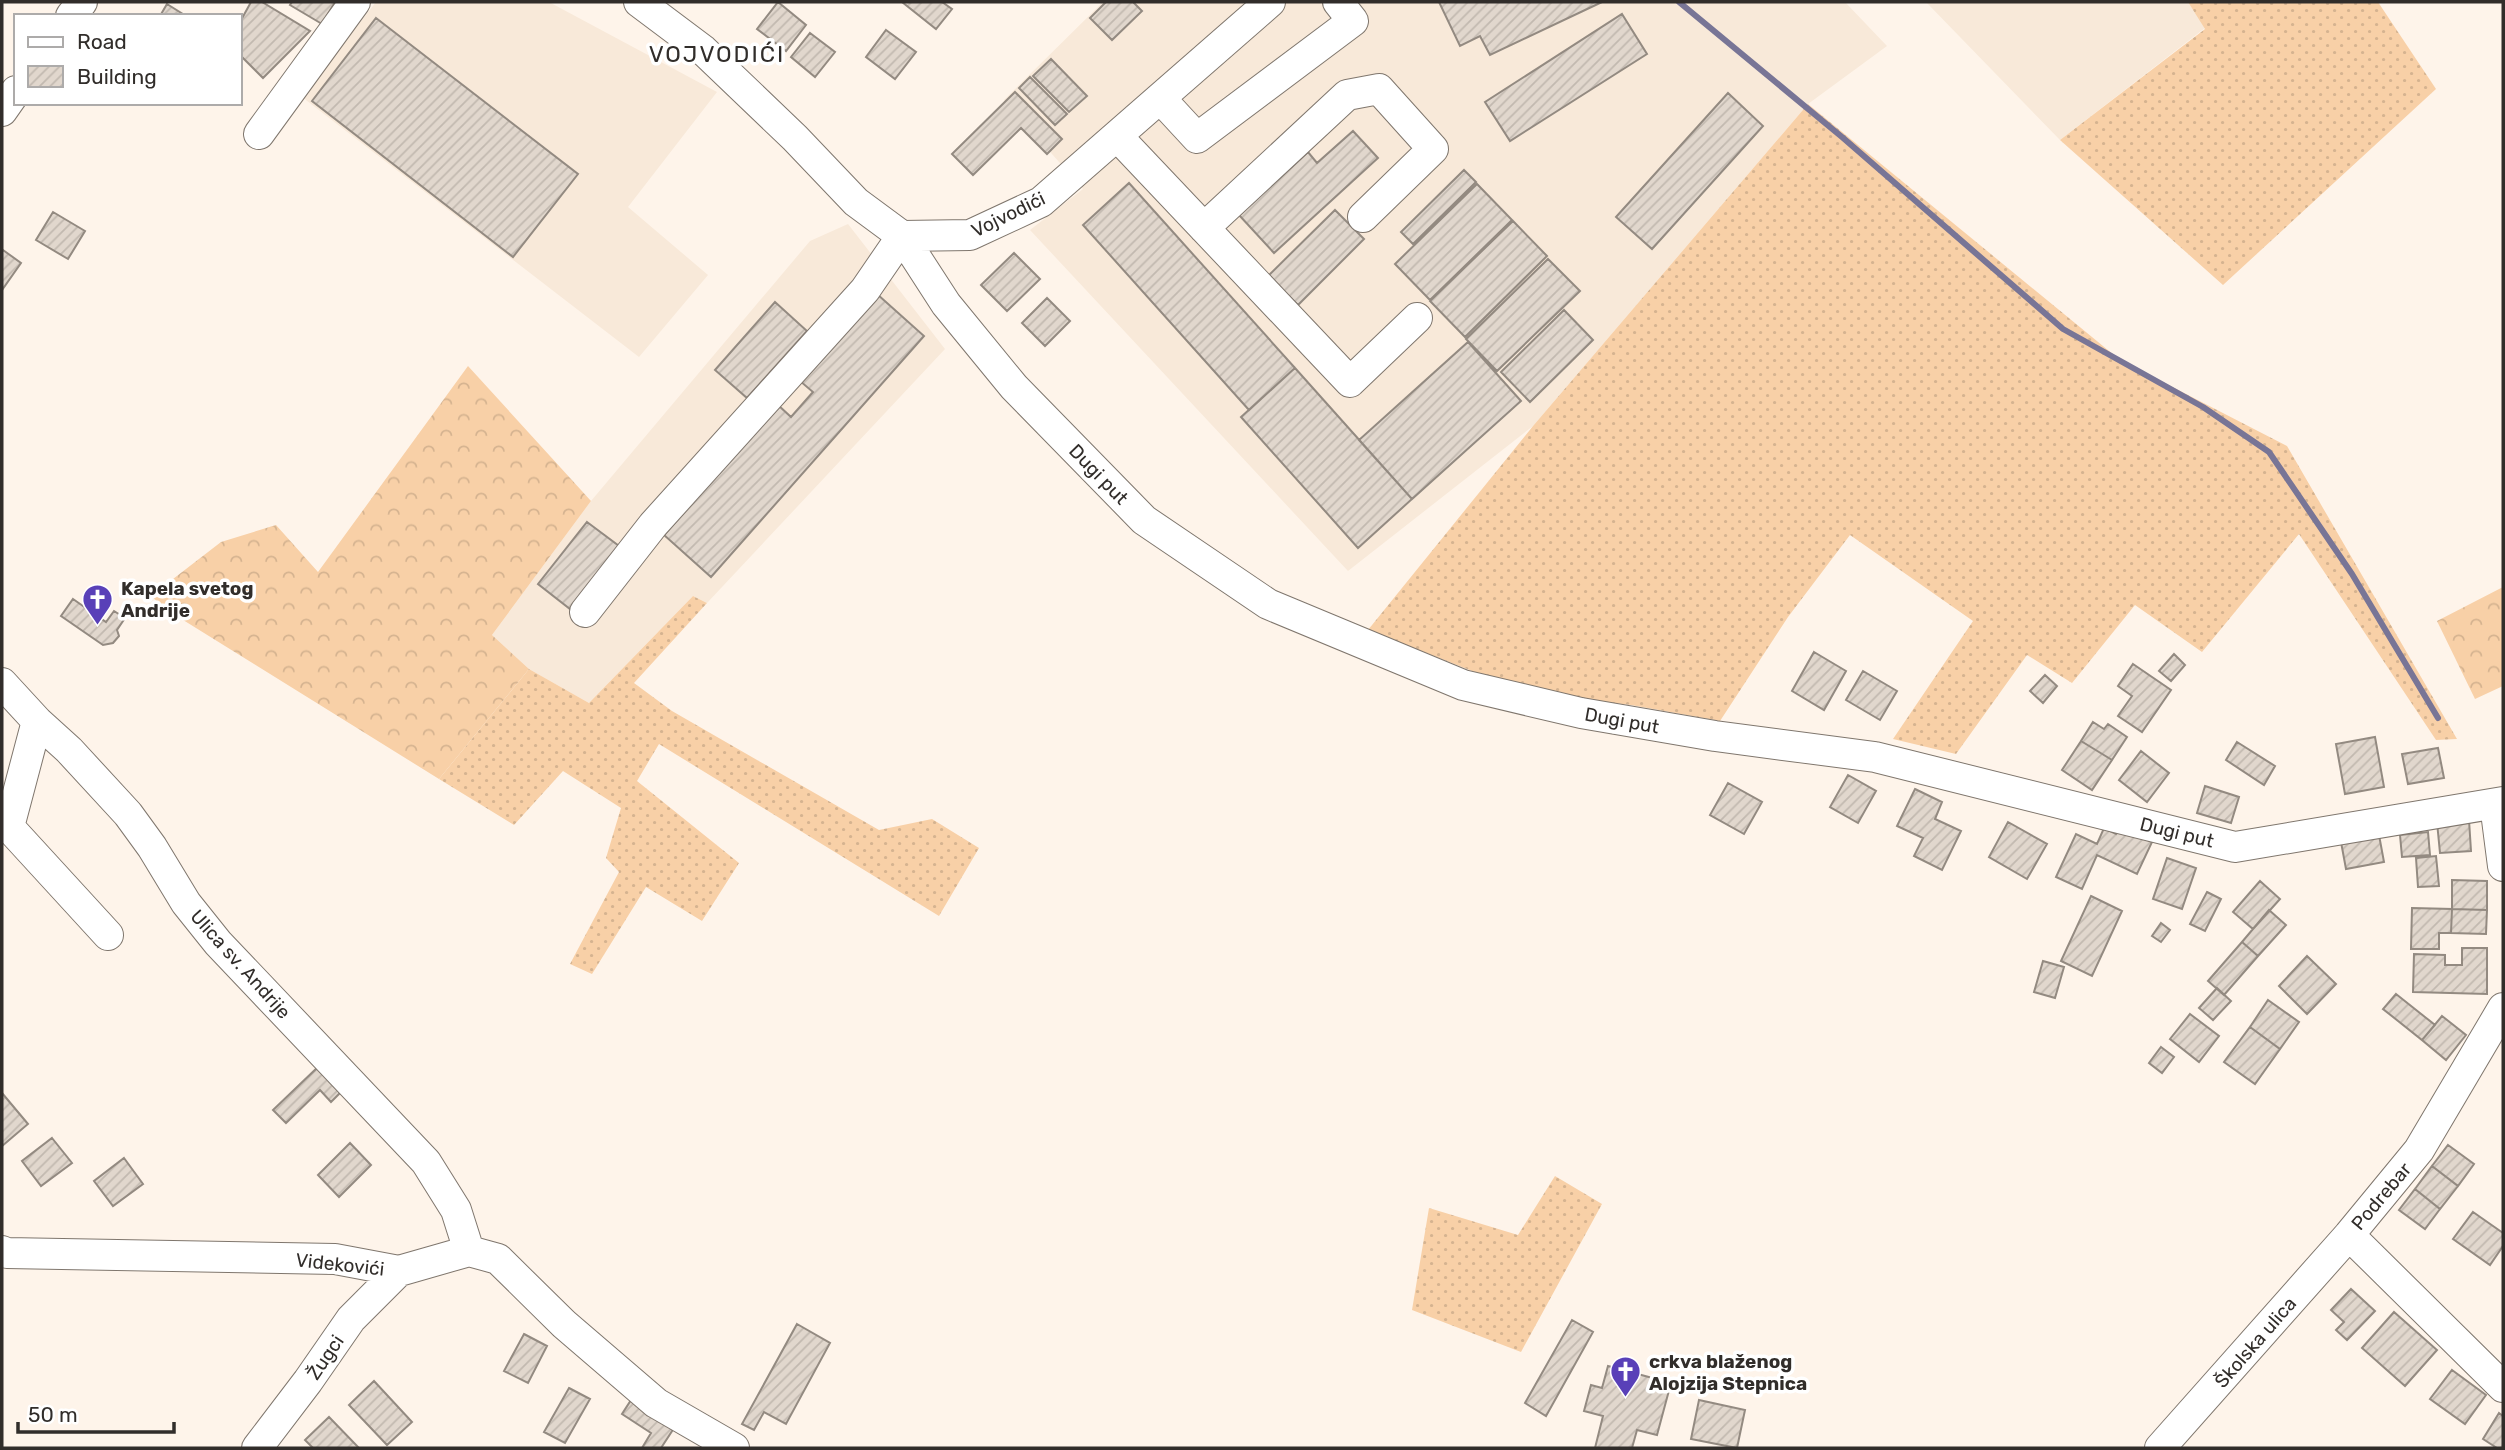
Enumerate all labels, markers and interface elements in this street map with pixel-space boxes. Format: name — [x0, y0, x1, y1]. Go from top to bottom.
legend — [14, 14, 242, 105]
text: Road — [77, 29, 127, 54]
district label: VOJVODIĆI — [649, 40, 785, 68]
text: Building — [77, 64, 157, 89]
street label: Vojvodići — [968, 187, 1049, 242]
street label: Dugi put — [1064, 439, 1133, 510]
place label: Kapela svetog Andrije — [121, 577, 254, 622]
church icon: Kapela svetog Andrije — [81, 582, 115, 626]
street label: Dugi put — [1583, 703, 1662, 738]
street label: Dugi put — [2138, 812, 2217, 853]
street label: Ulica sv. Andrije — [186, 905, 296, 1024]
street label: Podrebar — [2347, 1157, 2417, 1235]
street label: Videkovići — [294, 1248, 385, 1281]
street label: Školska ulica — [2210, 1292, 2301, 1392]
street label: Žugci — [302, 1331, 349, 1384]
place label: crkva blaženog Alojzija Stepnica — [1649, 1350, 1807, 1395]
church icon: crkva blaženog Alojzija Stepnica — [1609, 1355, 1643, 1399]
scale bar — [18, 1390, 173, 1434]
text: 50 m — [28, 1402, 78, 1427]

